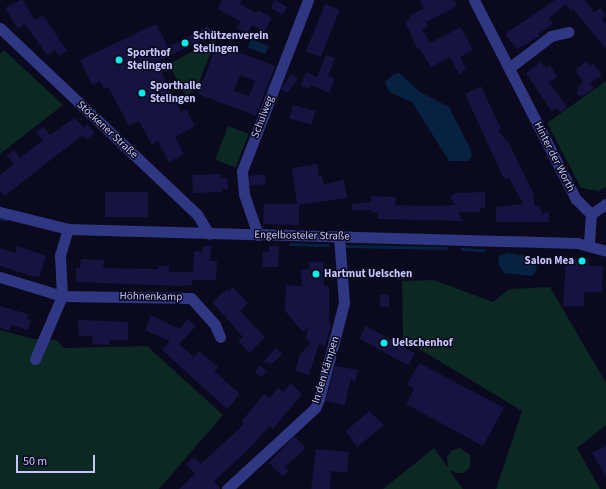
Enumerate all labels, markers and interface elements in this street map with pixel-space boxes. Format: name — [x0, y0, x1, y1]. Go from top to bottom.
place label: Schützenverein Stelingen — [193, 30, 269, 56]
marker: Schützenverein Stelingen — [180, 38, 190, 48]
place label: Sporthof Stelingen — [127, 47, 173, 73]
marker: Sporthof Stelingen — [114, 55, 124, 65]
place label: Sporthalle Stelingen — [150, 80, 201, 106]
marker: Sporthalle Stelingen — [137, 88, 147, 98]
street label: Schulweg — [249, 94, 277, 140]
street label: Stöckener Straße — [74, 98, 140, 162]
street label: Hinter der Worth — [531, 120, 577, 194]
street label: Engelbosteler Straße — [254, 229, 350, 243]
place label: Salon Mea — [525, 254, 574, 268]
marker: Salon Mea — [577, 256, 587, 266]
place label: Hartmut Uelschen — [324, 267, 412, 281]
marker: Hartmut Uelschen — [311, 269, 321, 279]
street label: Höhnenkamp — [120, 290, 182, 304]
street label: In den Kämpen — [310, 335, 342, 405]
place label: Uelschenhof — [392, 336, 453, 350]
marker: Uelschenhof — [379, 338, 389, 348]
scale bar — [18, 447, 97, 473]
text: 50 m — [23, 453, 47, 470]

